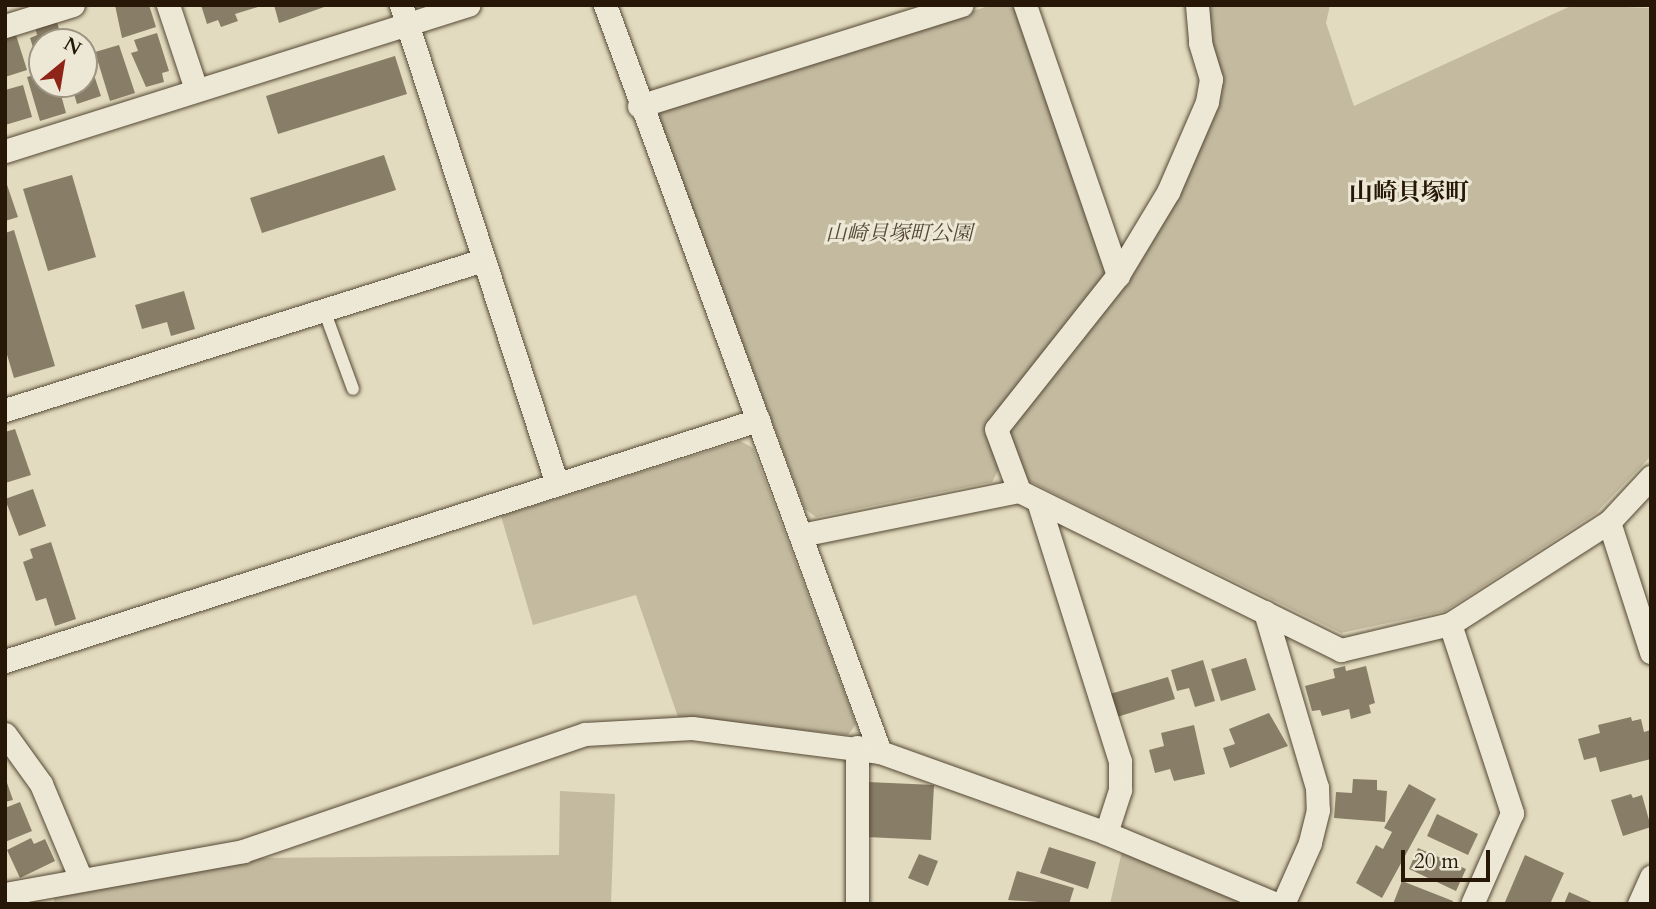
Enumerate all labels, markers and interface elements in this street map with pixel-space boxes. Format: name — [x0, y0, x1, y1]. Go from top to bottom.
north arrow — [28, 28, 98, 98]
text: N — [59, 31, 86, 62]
district label: 山崎貝塚町 — [1349, 179, 1469, 207]
park label: 山崎貝塚町公園 — [826, 221, 972, 247]
scale bar — [1404, 836, 1493, 880]
text: 20 m — [1414, 847, 1459, 876]

